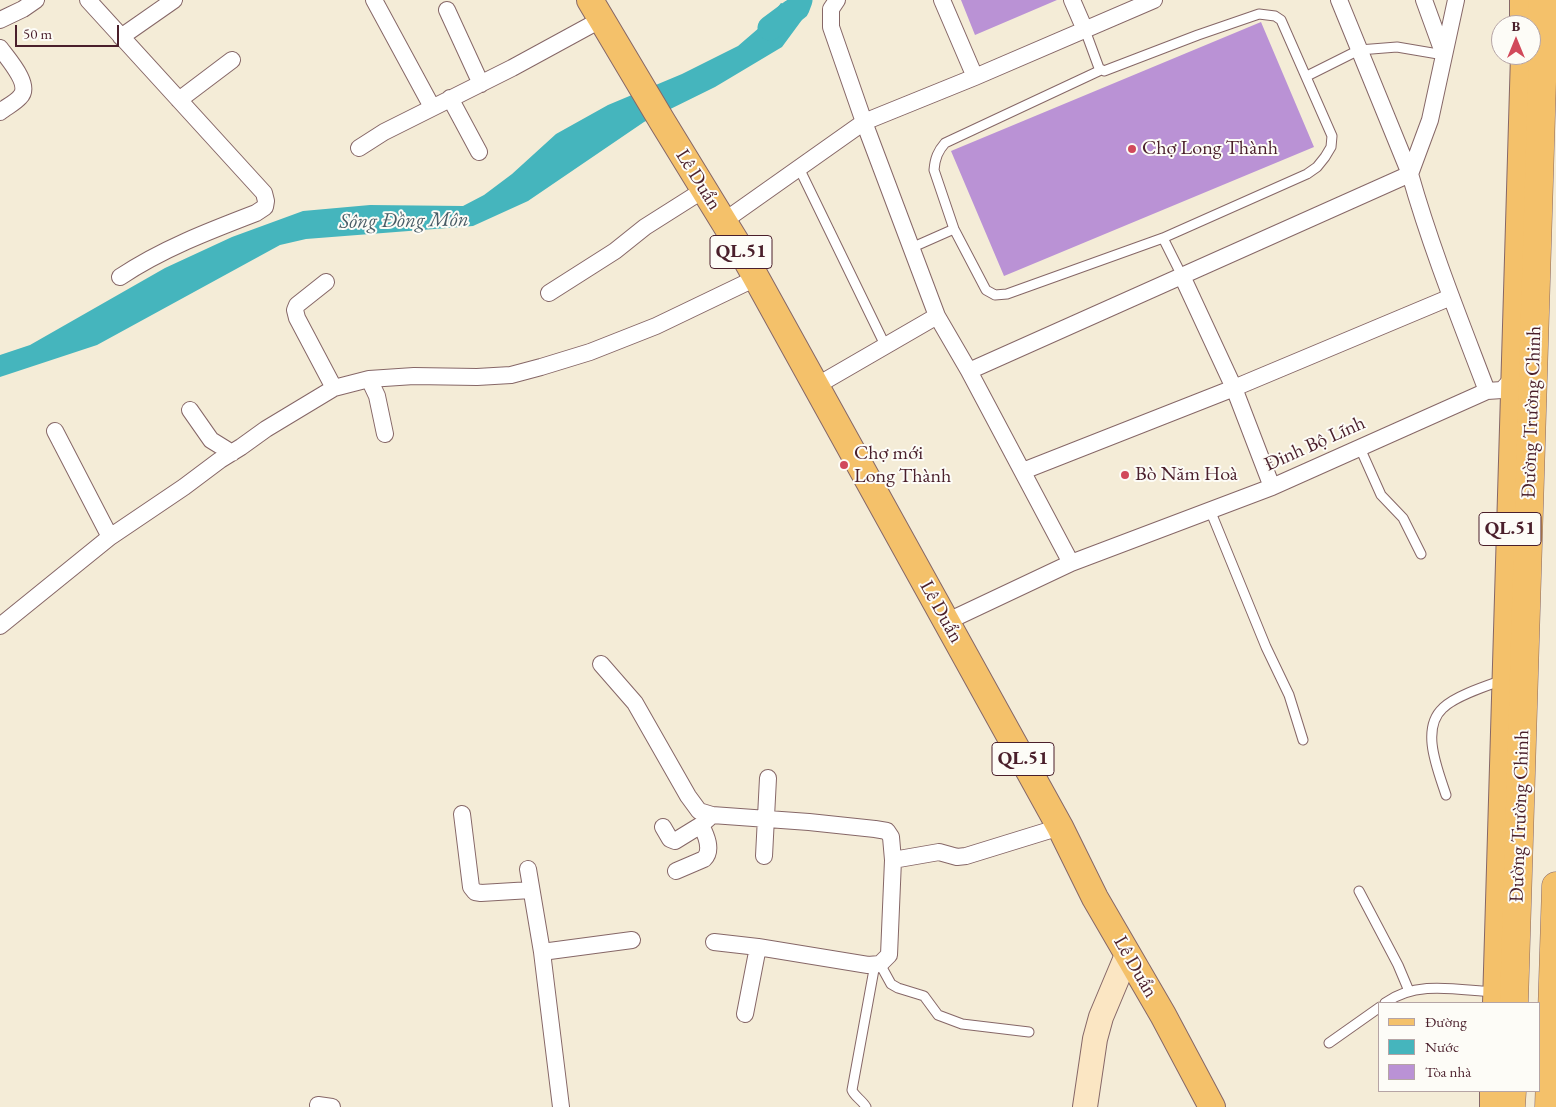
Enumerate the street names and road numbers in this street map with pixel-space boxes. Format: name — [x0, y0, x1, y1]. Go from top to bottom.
street label: Lê Duẩn — [670, 145, 726, 215]
road number: QL.51 — [710, 236, 772, 268]
street label: Đường Trường Chinh — [1517, 325, 1547, 499]
street label: Đinh Bộ Lĩnh — [1261, 411, 1369, 477]
road number: QL.51 — [1479, 512, 1541, 546]
street label: Lê Duẩn — [914, 577, 968, 647]
street label: Đường Trường Chinh — [1505, 729, 1535, 903]
road number: QL.51 — [992, 742, 1054, 776]
street label: Lê Duẩn — [1108, 932, 1162, 1002]

